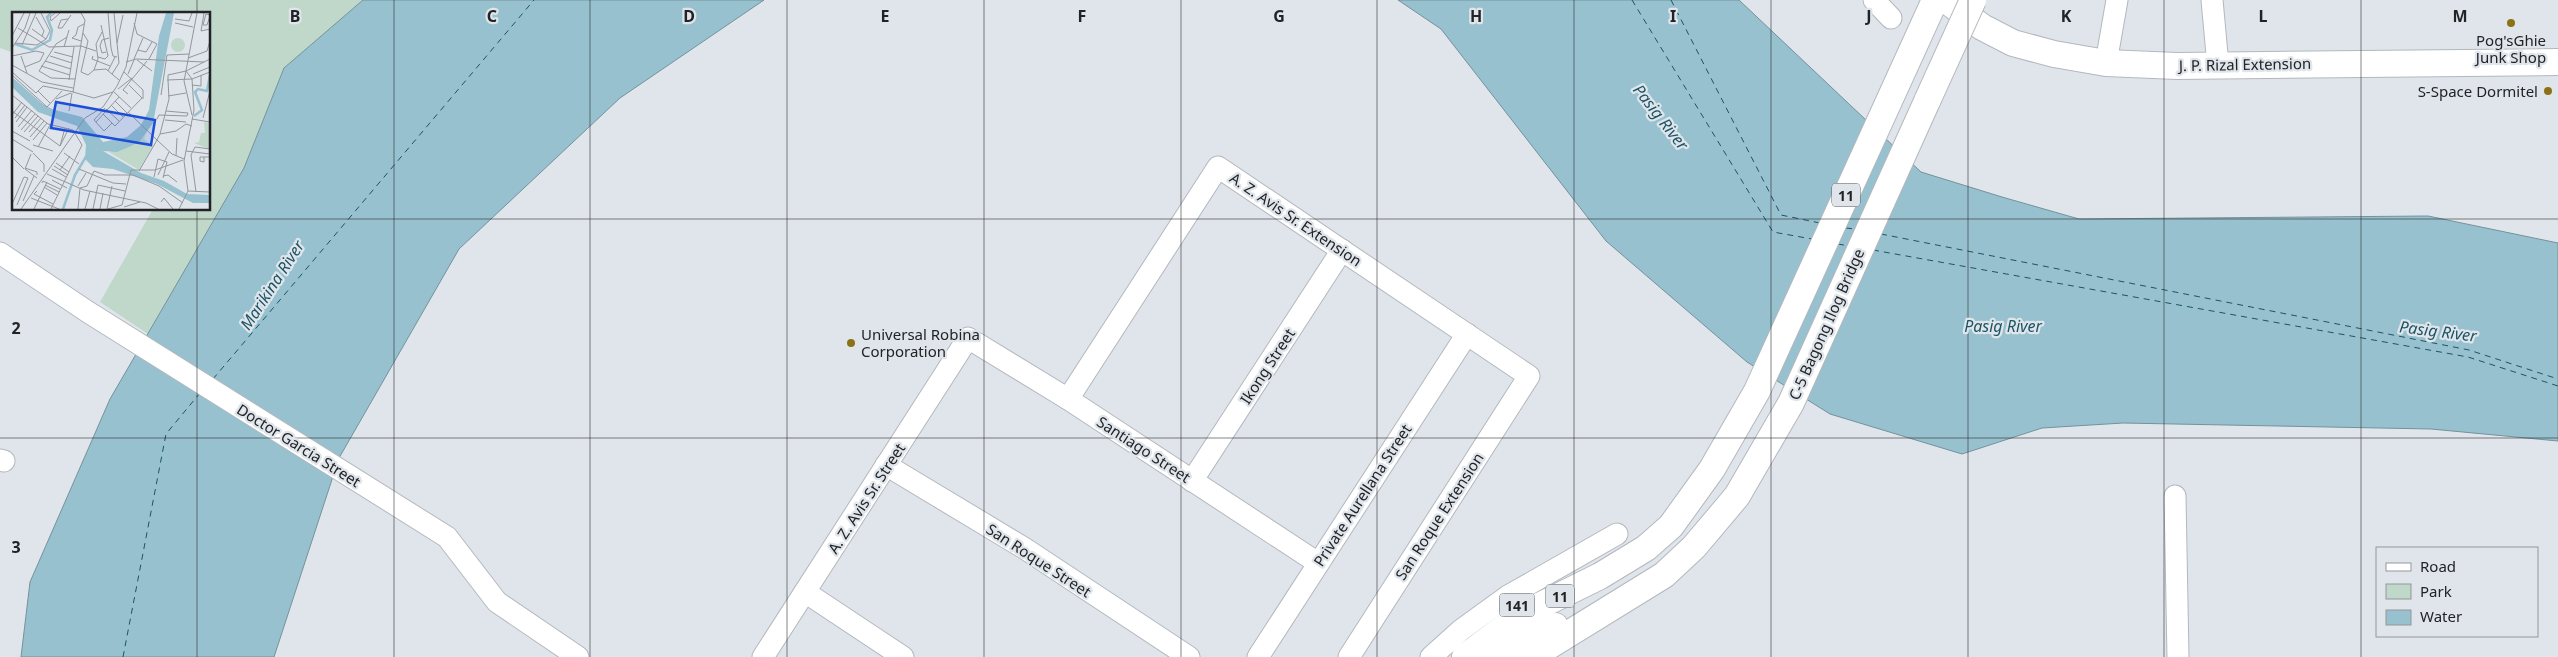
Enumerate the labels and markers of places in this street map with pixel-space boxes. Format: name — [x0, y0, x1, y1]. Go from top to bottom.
marker: Pog'sGhie Junk Shop — [2505, 17, 2517, 29]
place label: Pog'sGhie Junk Shop — [2474, 30, 2546, 67]
place label: S-Space Dormitel — [2418, 81, 2538, 101]
marker: S-Space Dormitel — [2542, 85, 2554, 97]
place label: Universal Robina Corporation — [861, 324, 980, 361]
marker: Universal Robina Corporation — [845, 337, 857, 349]

